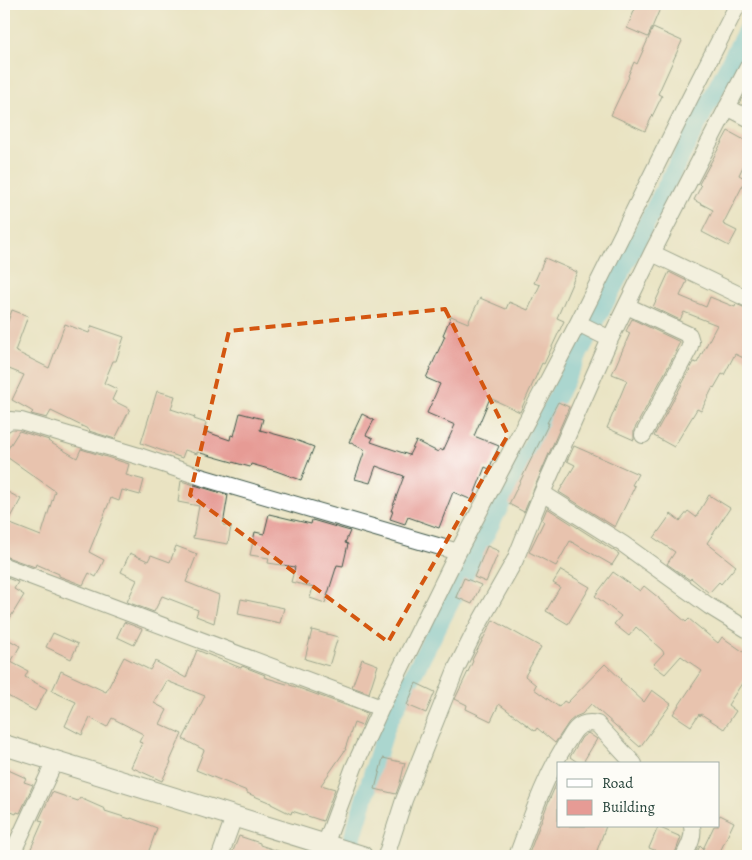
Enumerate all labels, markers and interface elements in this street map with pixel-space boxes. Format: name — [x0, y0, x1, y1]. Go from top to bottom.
legend — [557, 762, 720, 828]
text: Road — [602, 773, 634, 793]
text: Building — [602, 797, 655, 817]

